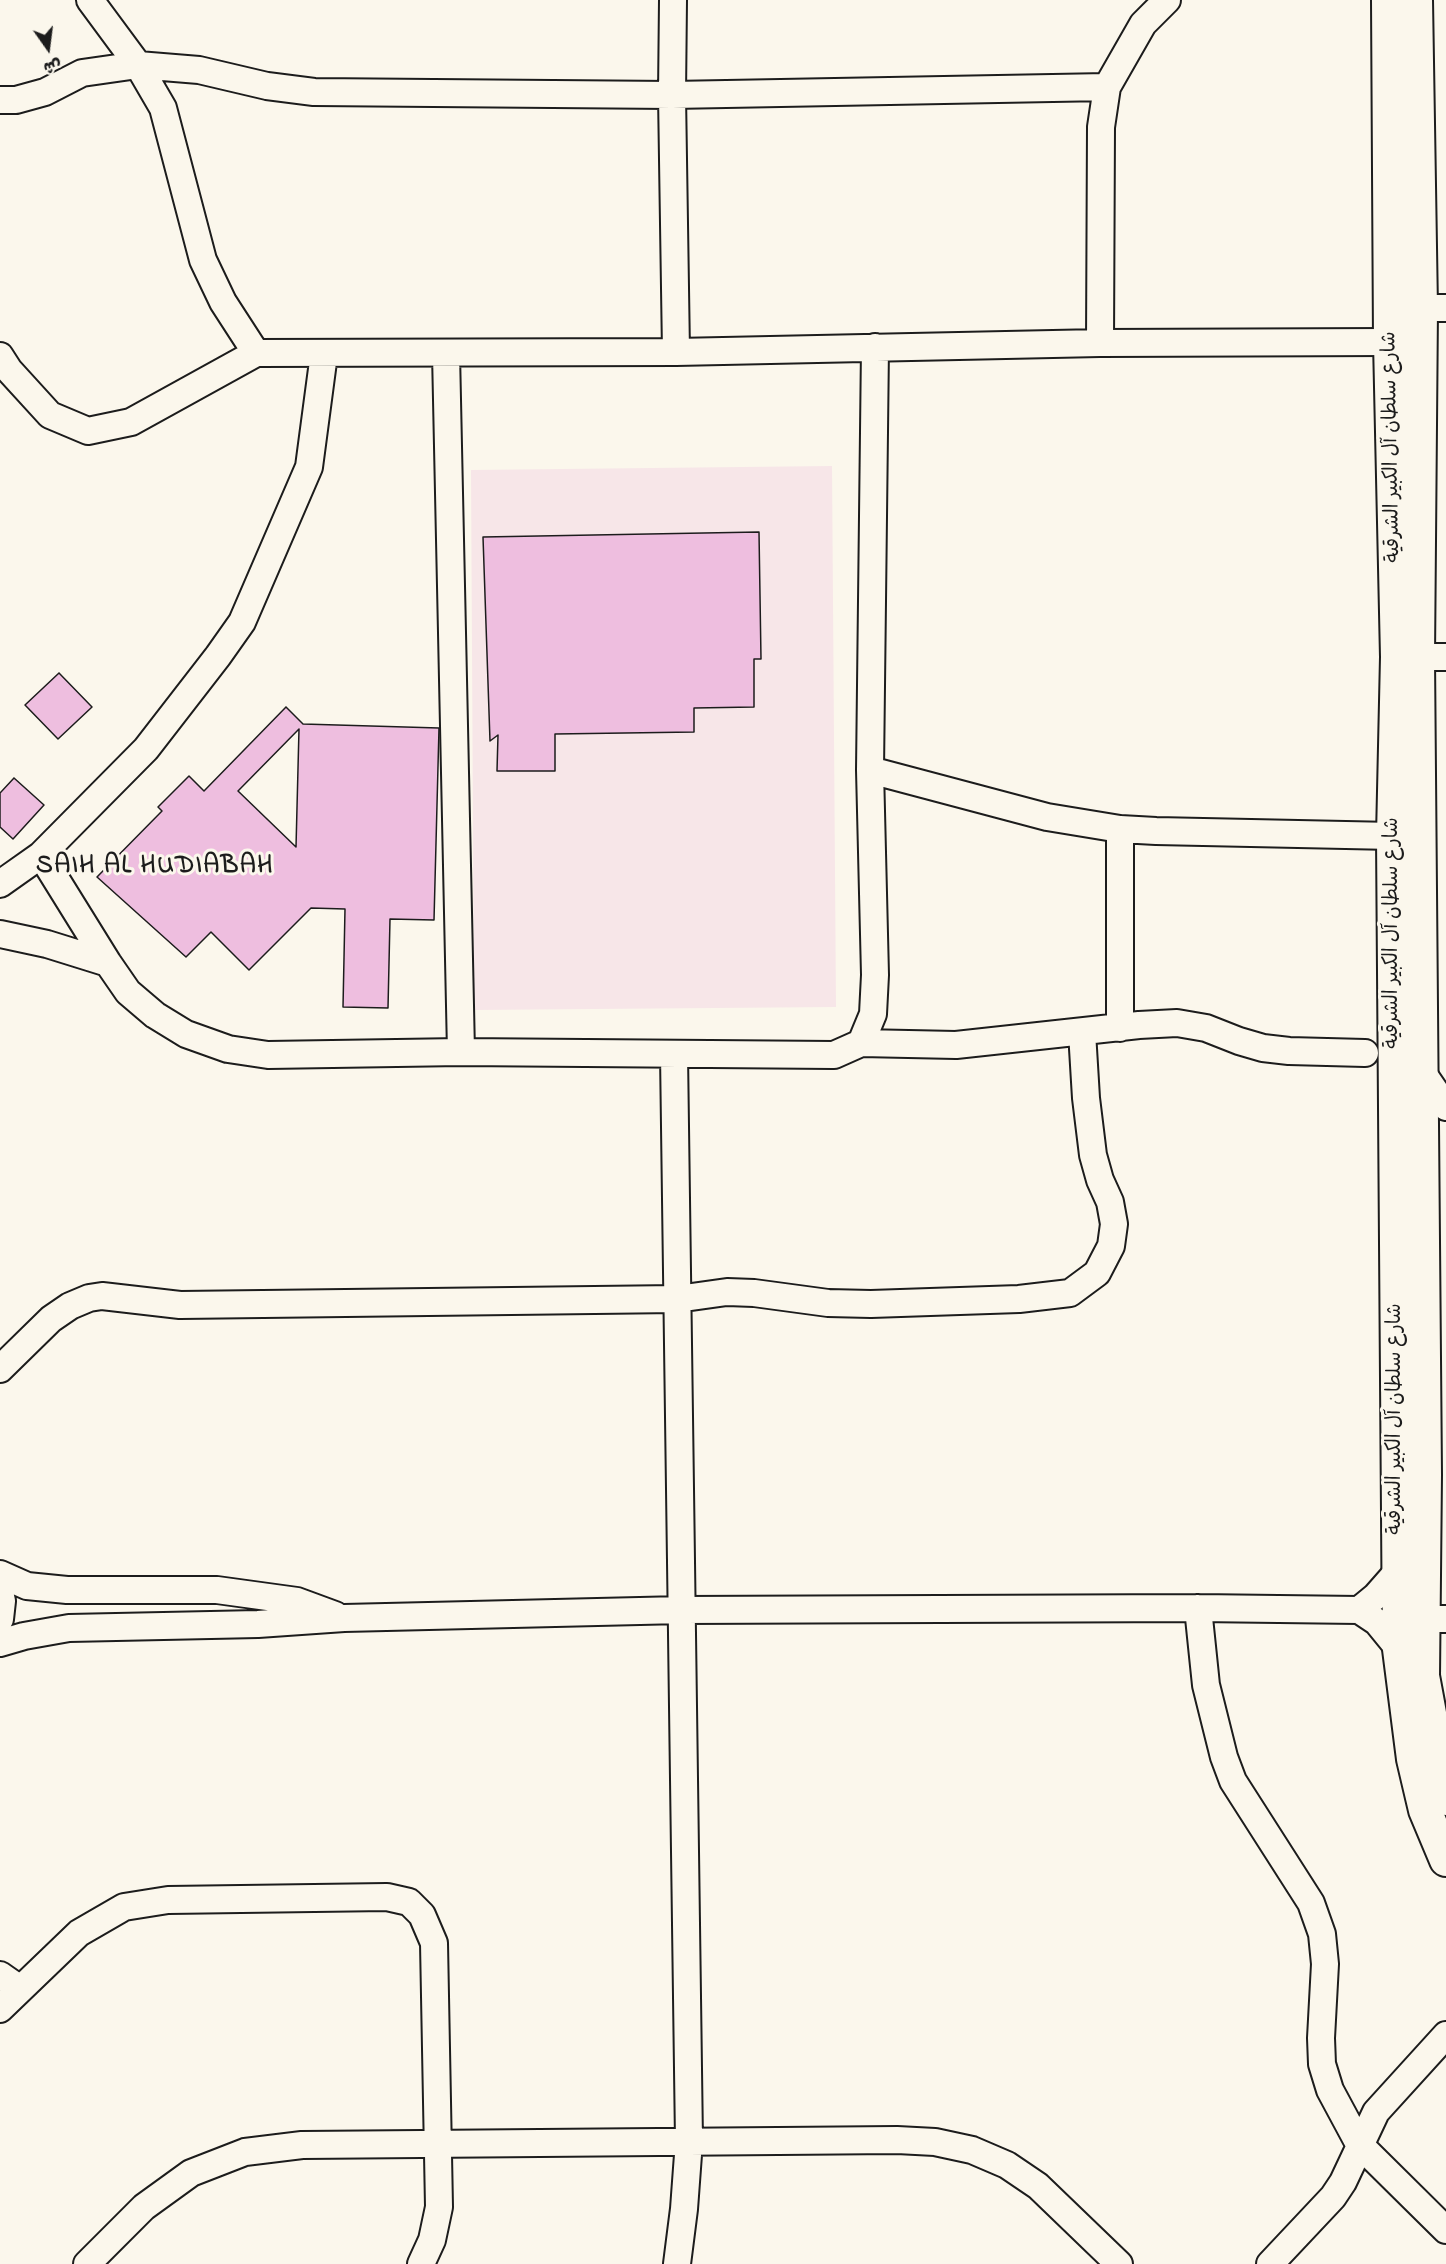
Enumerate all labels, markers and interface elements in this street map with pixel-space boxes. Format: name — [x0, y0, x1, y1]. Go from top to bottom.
north arrow — [18, 18, 78, 78]
text: ش — [41, 52, 64, 79]
street label: شارع سلطان آل الكبير الشرقية — [1379, 331, 1407, 563]
street label: شارع سلطان آل الكبير الشرقية — [1382, 817, 1406, 1049]
district label: SAIH AL HUDIABAH — [36, 852, 274, 884]
street label: شارع سلطان آل الكبير الشرقية — [1385, 1303, 1409, 1535]

